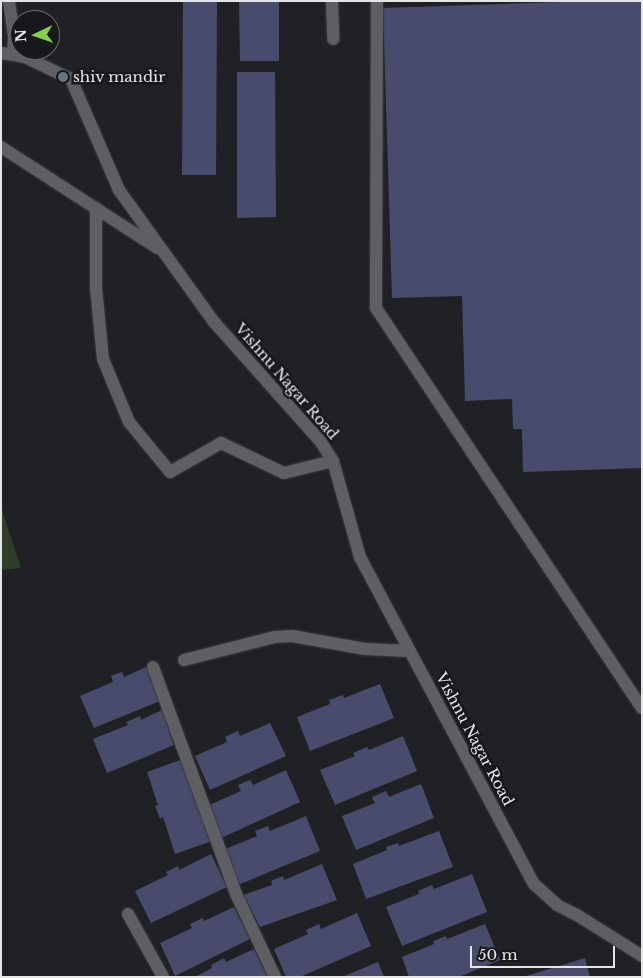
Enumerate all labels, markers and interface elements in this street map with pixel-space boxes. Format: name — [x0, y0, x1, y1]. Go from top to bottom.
north arrow — [10, 10, 60, 60]
text: N — [12, 29, 30, 43]
place label: shiv mandir — [73, 68, 166, 86]
marker: shiv mandir — [57, 71, 69, 83]
street label: Vishnu Nagar Road — [231, 319, 343, 443]
street label: Vishnu Nagar Road — [432, 669, 518, 809]
scale bar — [473, 936, 618, 968]
text: 50 m — [478, 945, 518, 964]

